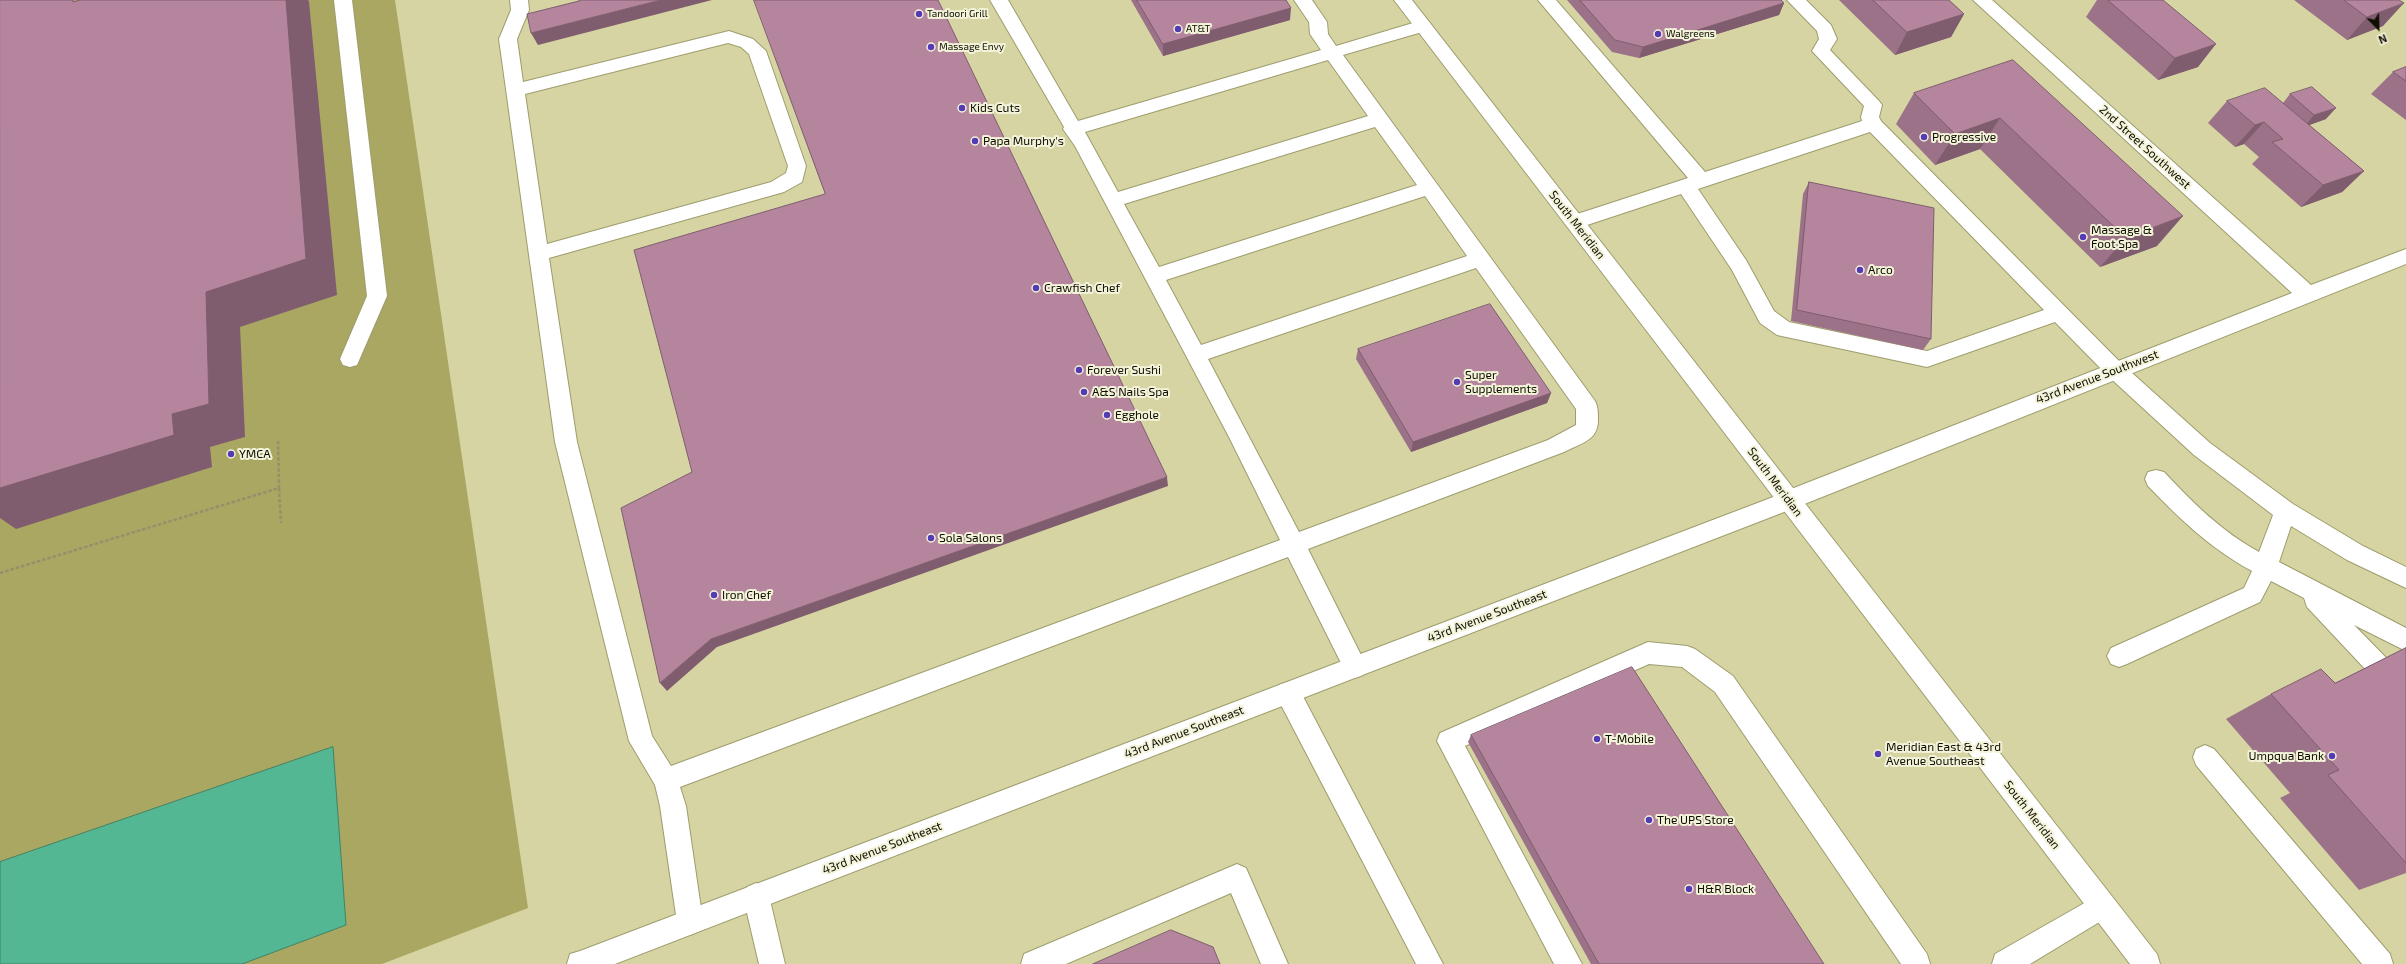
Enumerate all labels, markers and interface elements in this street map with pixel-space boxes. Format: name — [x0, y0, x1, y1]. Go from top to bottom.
place label: Tandoori Grill — [927, 8, 988, 20]
north arrow — [2358, 8, 2398, 48]
marker: Tandoori Grill — [914, 9, 924, 19]
place label: AT&T — [1186, 23, 1210, 35]
marker: AT&T — [1173, 24, 1183, 34]
place label: Walgreens — [1666, 28, 1715, 40]
marker: Walgreens — [1653, 29, 1663, 39]
text: N — [2377, 32, 2389, 47]
place label: Massage Envy — [939, 41, 1004, 53]
marker: Massage Envy — [926, 42, 936, 52]
place label: Kids Cuts — [970, 101, 1020, 115]
street label: 2nd Street Southwest — [2096, 102, 2194, 192]
marker: Kids Cuts — [957, 103, 967, 113]
place label: Progressive — [1932, 130, 1996, 144]
marker: Progressive — [1919, 132, 1929, 142]
place label: Papa Murphy's — [983, 134, 1064, 148]
marker: Papa Murphy's — [970, 136, 980, 146]
street label: South Meridian — [1546, 188, 1608, 262]
place label: Massage & Foot Spa — [2091, 223, 2152, 251]
marker: Massage & Foot Spa — [2078, 232, 2088, 242]
place label: Arco — [1868, 263, 1893, 277]
marker: Arco — [1855, 265, 1865, 275]
place label: Crawfish Chef — [1044, 281, 1120, 295]
marker: Crawfish Chef — [1031, 283, 1041, 293]
street label: 43rd Avenue Southwest — [2034, 347, 2160, 407]
place label: Forever Sushi — [1087, 363, 1161, 377]
marker: Forever Sushi — [1074, 365, 1084, 375]
place label: Super Supplements — [1465, 368, 1537, 396]
marker: Super Supplements — [1452, 377, 1462, 387]
place label: A&S Nails Spa — [1092, 385, 1169, 399]
marker: A&S Nails Spa — [1079, 387, 1089, 397]
place label: Egghole — [1115, 408, 1159, 422]
marker: Egghole — [1102, 410, 1112, 420]
street label: South Meridian — [1744, 445, 1806, 519]
place label: YMCA — [239, 447, 271, 461]
marker: YMCA — [226, 449, 236, 459]
place label: Sola Salons — [939, 531, 1002, 545]
marker: Sola Salons — [926, 533, 936, 543]
street label: 43rd Avenue Southeast — [1425, 587, 1549, 645]
place label: Iron Chef — [722, 588, 771, 602]
marker: Iron Chef — [709, 590, 719, 600]
street label: 43rd Avenue Southeast — [1122, 703, 1246, 761]
place label: T-Mobile — [1605, 732, 1654, 746]
marker: T-Mobile — [1592, 734, 1602, 744]
place label: Meridian East & 43rd Avenue Southeast — [1886, 740, 2001, 768]
marker: Meridian East & 43rd Avenue Southeast — [1873, 749, 1883, 759]
place label: Umpqua Bank — [2248, 749, 2324, 763]
marker: Umpqua Bank — [2327, 751, 2337, 761]
street label: South Meridian — [2001, 778, 2063, 852]
place label: The UPS Store — [1657, 813, 1734, 827]
marker: The UPS Store — [1644, 815, 1654, 825]
street label: 43rd Avenue Southeast — [820, 819, 944, 877]
place label: H&R Block — [1697, 882, 1754, 896]
marker: H&R Block — [1684, 884, 1694, 894]

